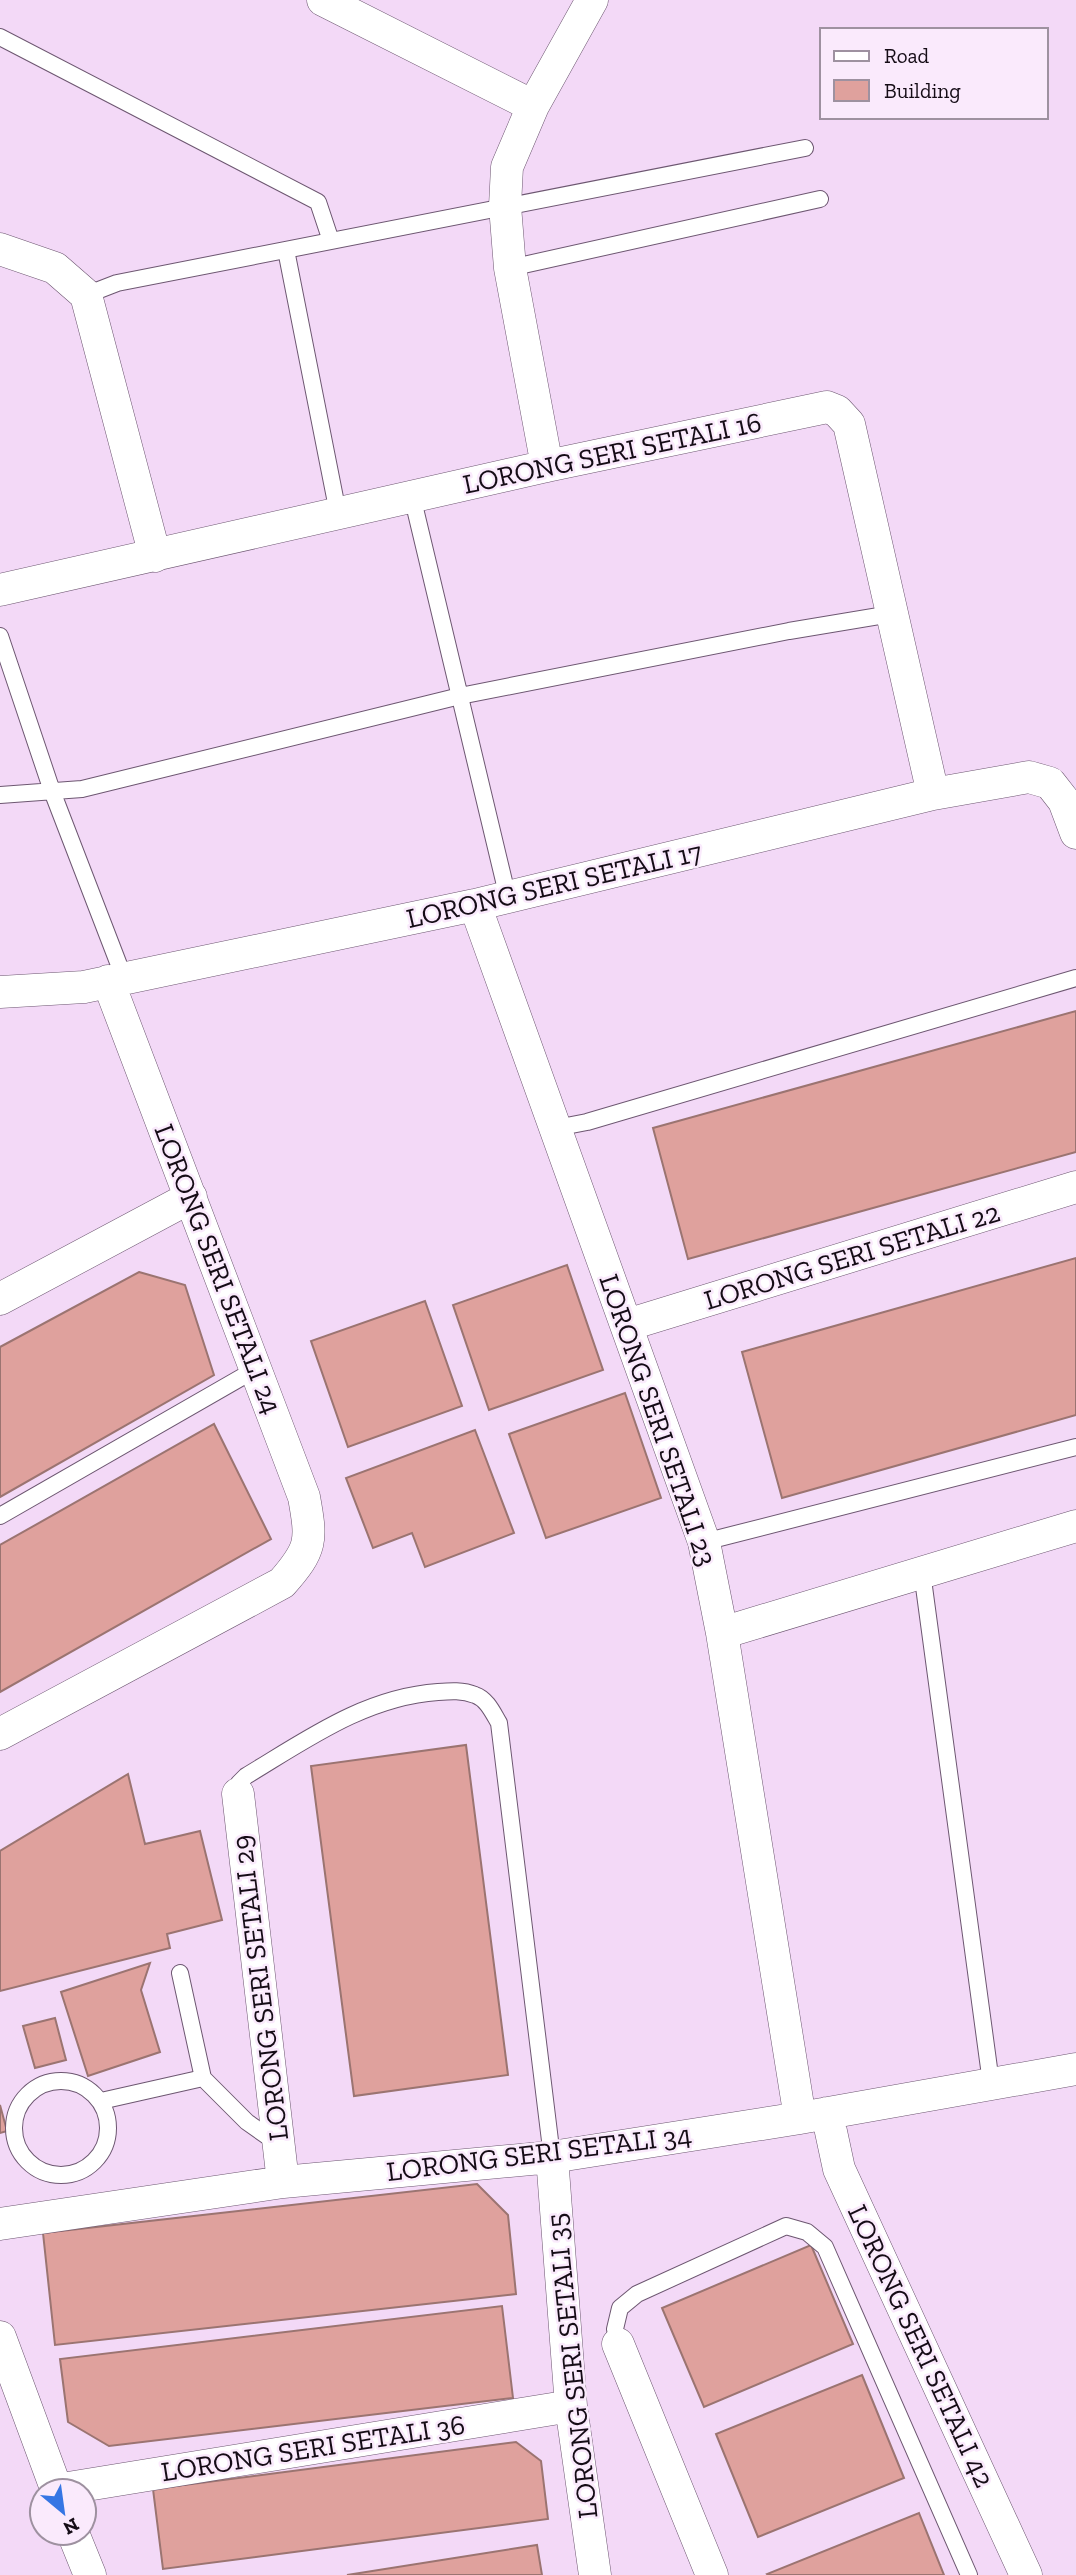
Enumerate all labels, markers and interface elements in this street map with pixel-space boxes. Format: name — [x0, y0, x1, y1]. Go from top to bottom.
legend — [820, 28, 1048, 119]
text: Road — [884, 43, 930, 68]
text: Building — [884, 78, 961, 103]
street label: LORONG SERI SETALI 16 — [460, 405, 764, 501]
street label: LORONG SERI SETALI 17 — [403, 835, 705, 935]
street label: LORONG SERI SETALI 24 — [147, 1119, 289, 1419]
street label: LORONG SERI SETALI 22 — [700, 1195, 1004, 1317]
street label: LORONG SERI SETALI 23 — [592, 1270, 724, 1570]
street label: LORONG SERI SETALI 29 — [225, 1833, 295, 2143]
street label: LORONG SERI SETALI 34 — [384, 2118, 694, 2188]
street label: LORONG SERI SETALI 42 — [841, 2199, 1001, 2493]
street label: LORONG SERI SETALI 35 — [540, 2212, 604, 2520]
street label: LORONG SERI SETALI 36 — [159, 2408, 467, 2488]
north arrow — [28, 2477, 98, 2547]
text: N — [59, 2513, 83, 2540]

